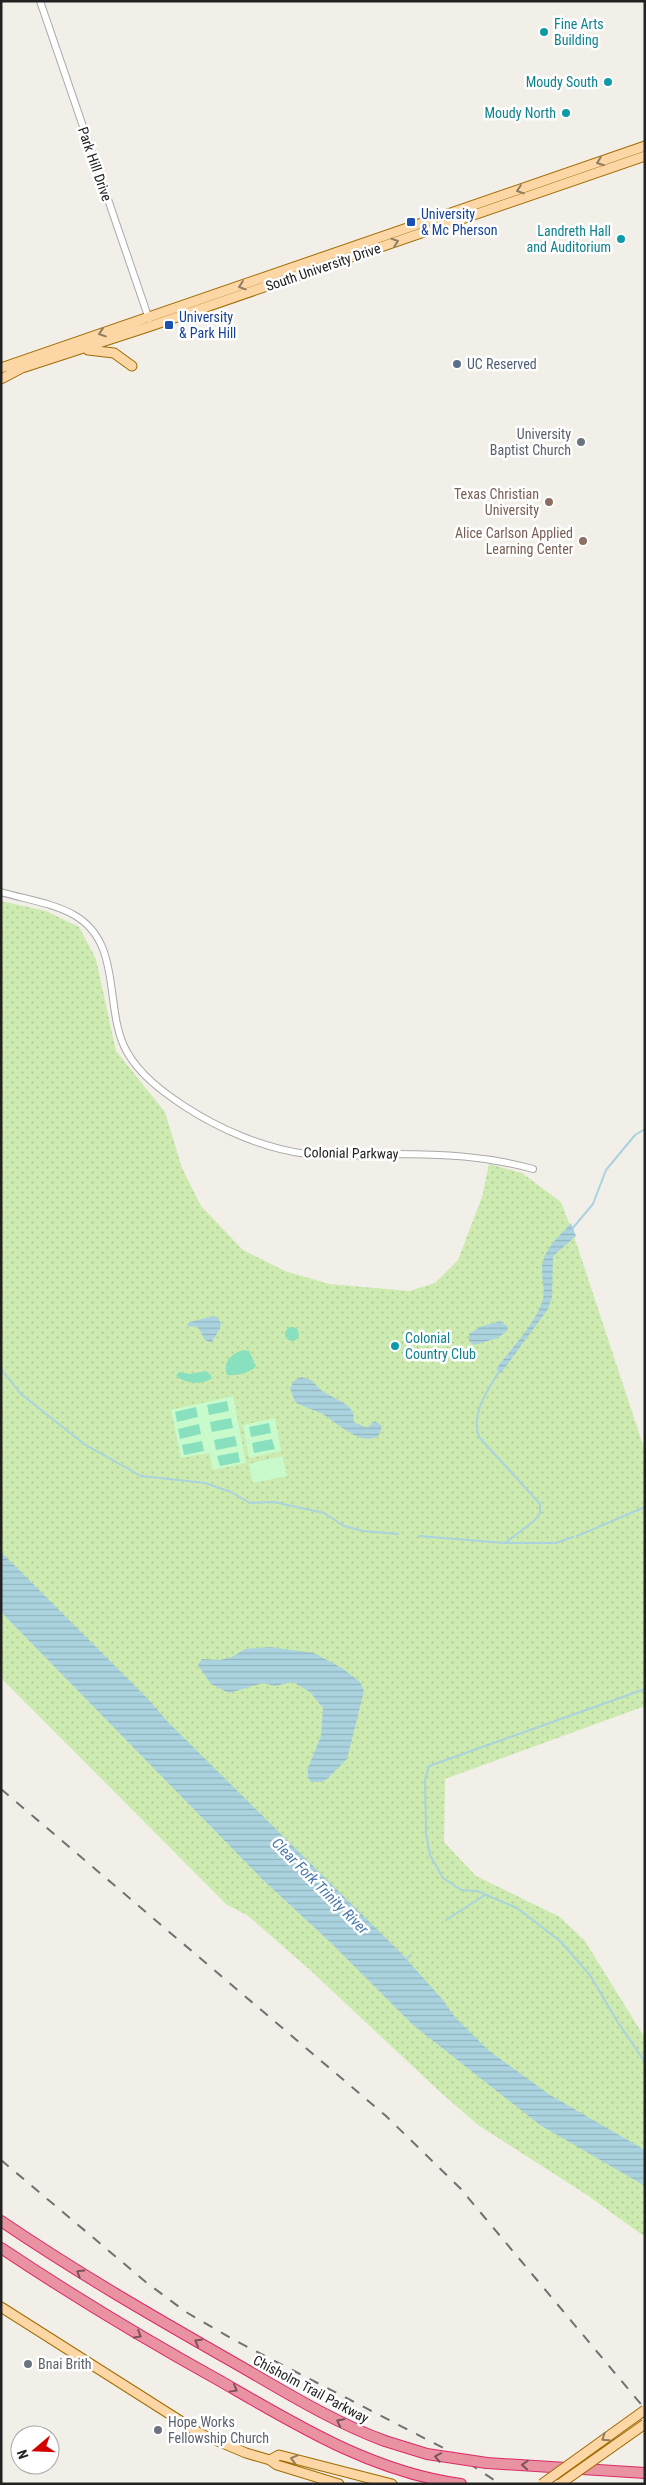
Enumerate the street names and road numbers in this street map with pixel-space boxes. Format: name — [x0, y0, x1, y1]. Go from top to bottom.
street label: Park Hill Drive — [75, 125, 115, 204]
street label: South University Drive — [263, 240, 383, 294]
street label: Colonial Parkway — [303, 1144, 399, 1162]
street label: Chisholm Trail Parkway — [251, 2352, 372, 2426]

